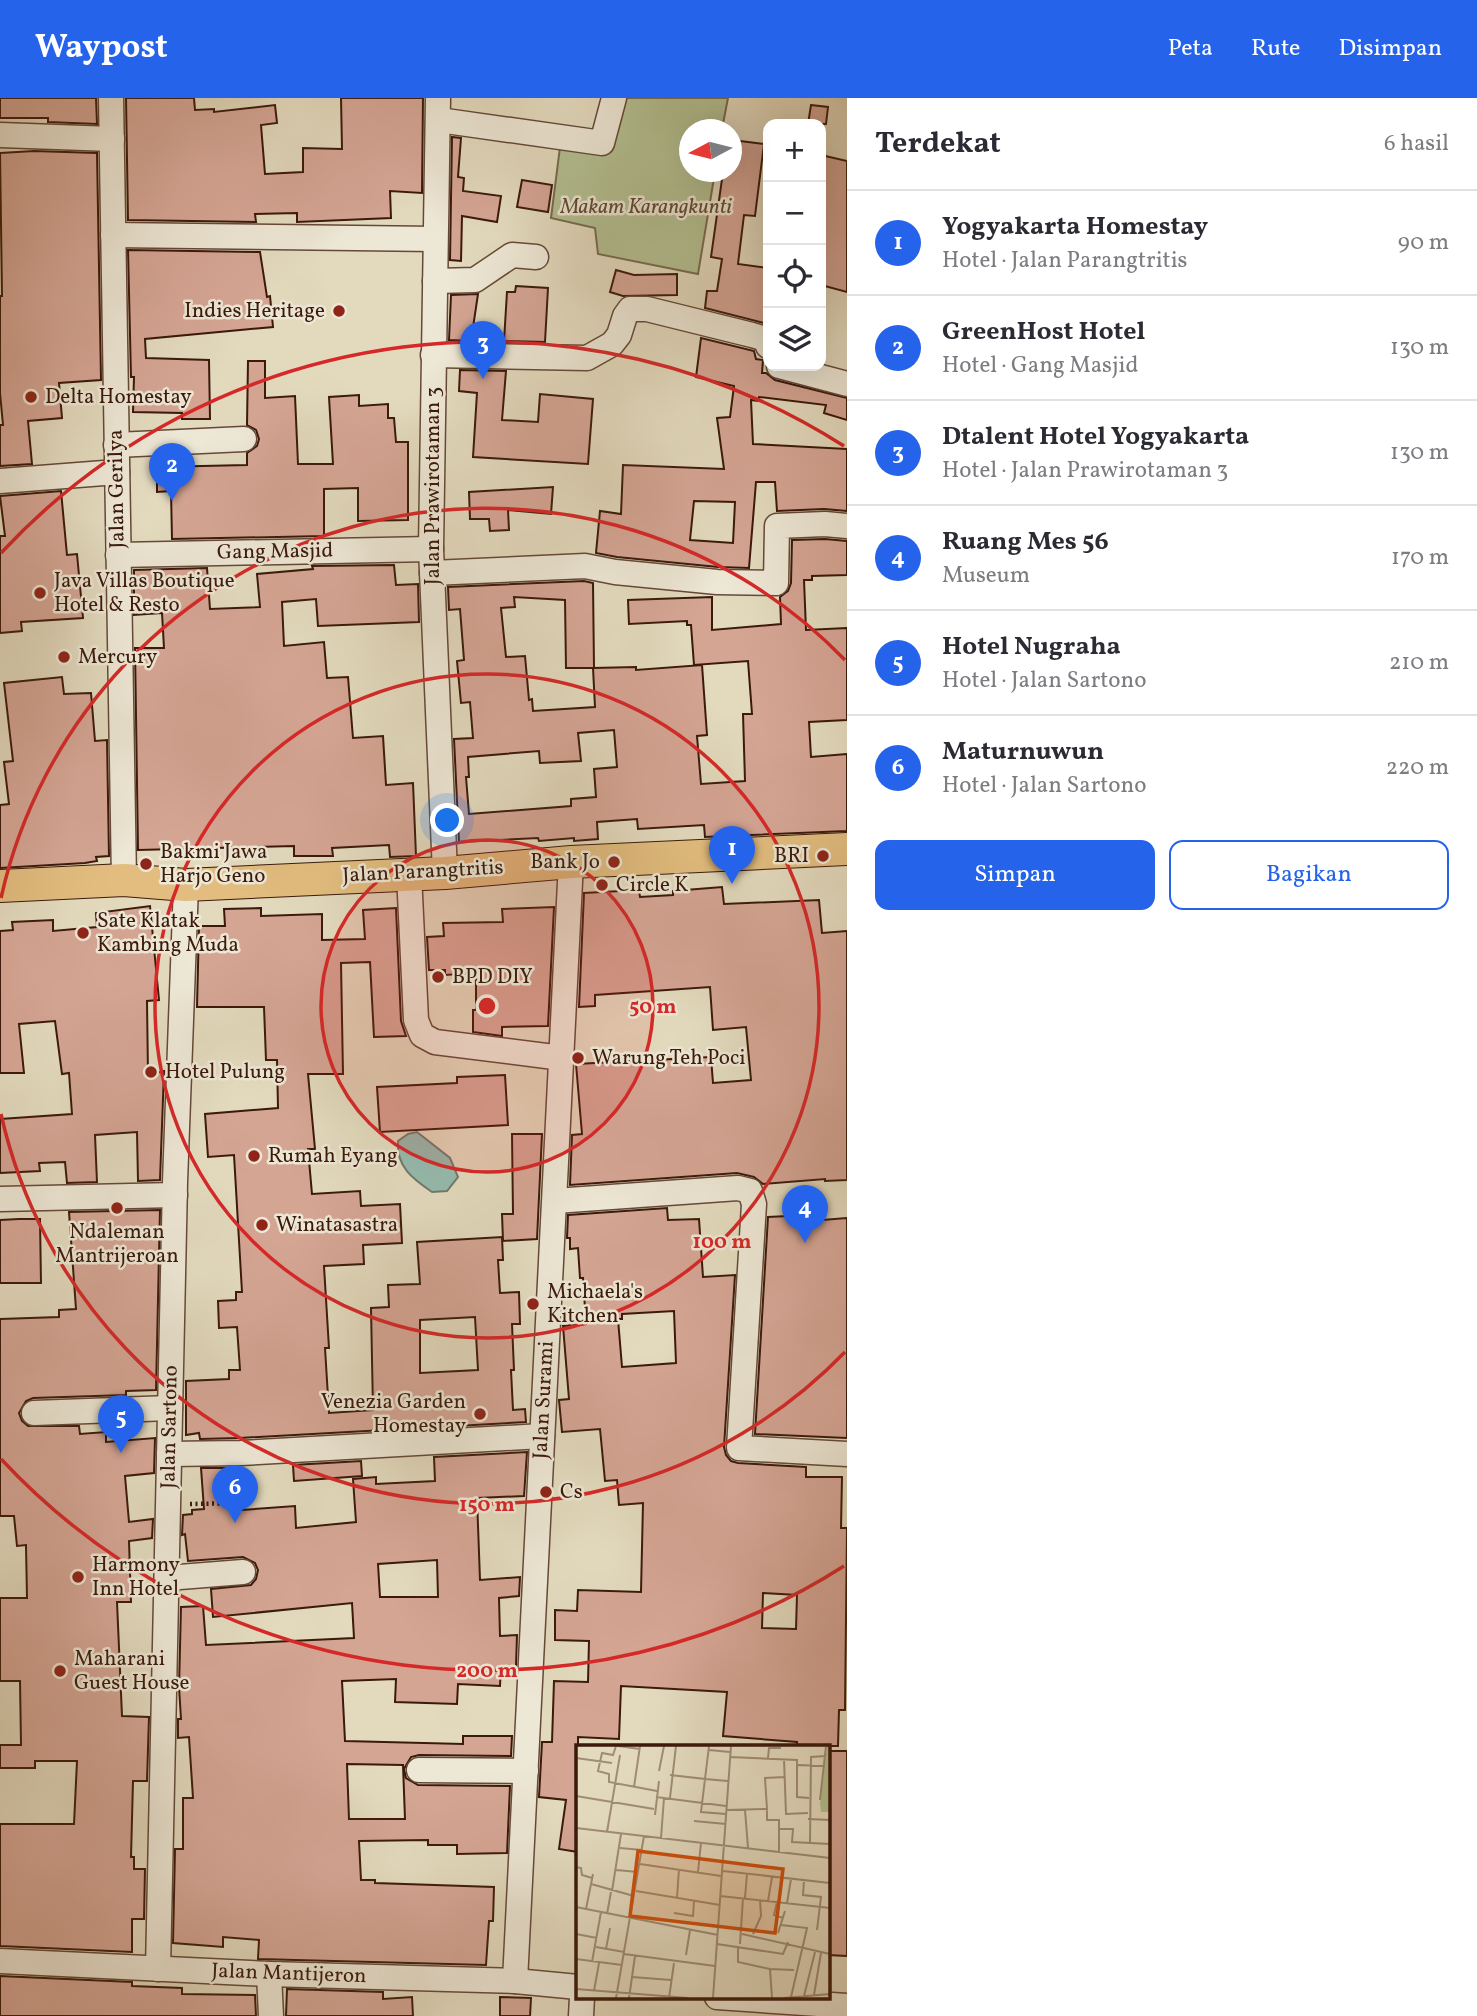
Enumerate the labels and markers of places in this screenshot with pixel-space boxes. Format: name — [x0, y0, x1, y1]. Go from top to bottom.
place label: Indies Heritage — [184, 297, 325, 326]
marker: Indies Heritage — [331, 303, 347, 319]
pin: 3 — [460, 321, 506, 379]
place label: Delta Homestay — [45, 383, 192, 412]
marker: Delta Homestay — [23, 389, 39, 405]
pin: 2 — [149, 443, 195, 501]
place label: Java Villas Boutique Hotel & Resto — [54, 567, 235, 620]
marker: Java Villas Boutique Hotel & Resto — [32, 585, 48, 601]
place label: Mercury — [78, 643, 158, 672]
marker: Mercury — [56, 649, 72, 665]
pin: 1 — [709, 826, 755, 884]
place label: Bakmi Jawa Harjo Geno — [160, 838, 268, 891]
place label: BRI — [774, 842, 809, 871]
place label: Bank Jo — [530, 848, 600, 877]
marker: BRI — [815, 848, 831, 864]
marker: Bank Jo — [606, 854, 622, 870]
marker: Bakmi Jawa Harjo Geno — [138, 856, 154, 872]
place label: Circle K — [616, 871, 688, 900]
marker: Circle K — [594, 877, 610, 893]
place label: Sate Klatak Kambing Muda — [97, 907, 239, 960]
marker: Sate Klatak Kambing Muda — [75, 925, 91, 941]
place label: BPD DIY — [452, 963, 533, 992]
marker: BPD DIY — [430, 969, 446, 985]
centre of rings — [475, 994, 499, 1018]
place label: Warung Teh Poci — [592, 1044, 746, 1073]
marker: Warung Teh Poci — [570, 1050, 586, 1066]
place label: Hotel Pulung — [165, 1058, 285, 1087]
marker: Hotel Pulung — [143, 1064, 159, 1080]
place label: Rumah Eyang — [268, 1142, 398, 1171]
marker: Rumah Eyang — [246, 1148, 262, 1164]
pin: 4 — [782, 1185, 828, 1243]
marker: Ndaleman Mantrijeroan — [109, 1200, 125, 1216]
place label: Winatasastra — [276, 1211, 398, 1240]
marker: Winatasastra — [254, 1217, 270, 1233]
place label: Ndaleman Mantrijeroan — [55, 1218, 179, 1271]
place label: Michaela's Kitchen — [547, 1278, 643, 1331]
marker: Michaela's Kitchen — [525, 1296, 541, 1312]
place label: Venezia Garden Homestay — [321, 1388, 467, 1441]
pin: 5 — [98, 1395, 144, 1453]
marker: Venezia Garden Homestay — [472, 1406, 488, 1422]
pin: 6 — [212, 1465, 258, 1523]
place label: Cs — [560, 1478, 583, 1507]
marker: Cs — [538, 1484, 554, 1500]
place label: Harmony Inn Hotel — [92, 1551, 181, 1604]
marker: Harmony Inn Hotel — [70, 1569, 86, 1585]
place label: Maharani Guest House — [74, 1645, 190, 1698]
marker: Maharani Guest House — [52, 1663, 68, 1679]

